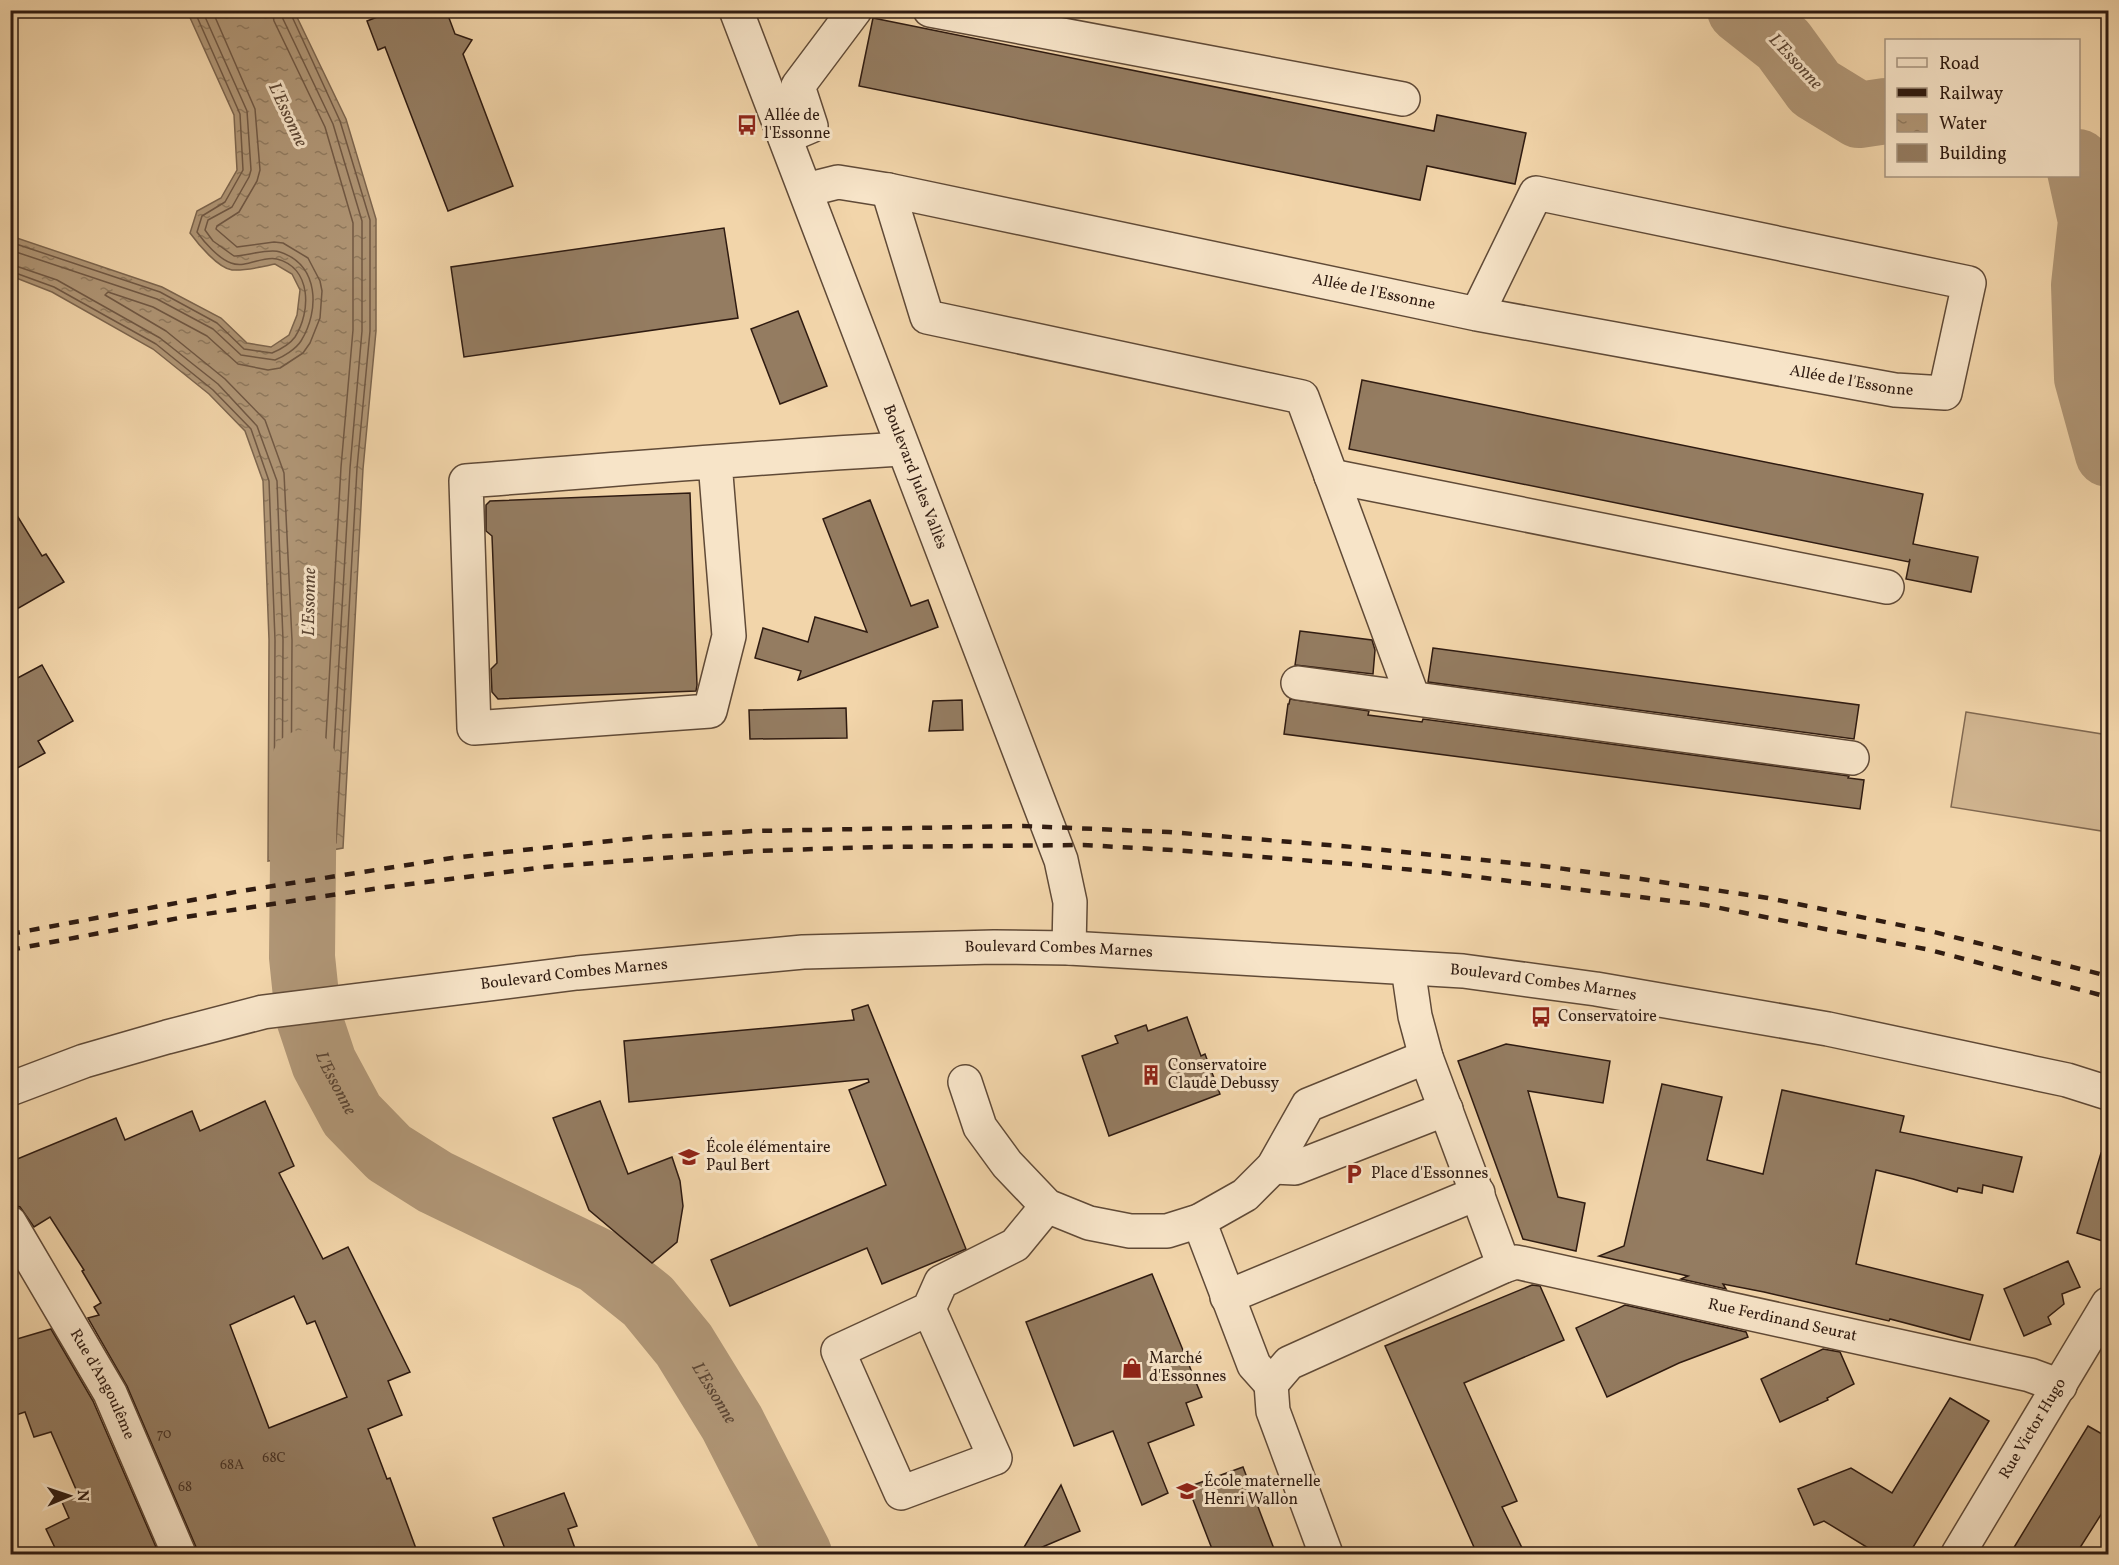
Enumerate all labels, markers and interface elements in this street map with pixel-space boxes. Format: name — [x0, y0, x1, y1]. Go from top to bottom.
water label: L'Essonne — [1762, 28, 1828, 96]
legend — [1885, 39, 2080, 177]
text: Road — [1939, 52, 1980, 77]
water label: L'Essonne — [261, 79, 313, 152]
text: Railway — [1939, 82, 2003, 107]
place label: Allée de l'Essonne — [764, 105, 830, 145]
text: Water — [1939, 112, 1987, 137]
bus stop icon: Allée de l'Essonne — [735, 113, 759, 137]
text: Building — [1939, 142, 2007, 167]
street label: Allée de l'Essonne — [1310, 269, 1437, 316]
street label: Allée de l'Essonne — [1788, 360, 1914, 402]
street label: Boulevard Jules Vallès — [877, 402, 952, 553]
water label: L'Essonne — [297, 567, 323, 637]
street label: Boulevard Combes Marnes — [964, 936, 1154, 964]
street label: Boulevard Combes Marnes — [479, 954, 669, 996]
street label: Boulevard Combes Marnes — [1449, 959, 1638, 1007]
bus stop icon: Conservatoire — [1529, 1005, 1553, 1029]
place label: Conservatoire — [1558, 1006, 1657, 1028]
water label: L'Essonne — [309, 1048, 362, 1120]
place label: Conservatoire Claude Debussy — [1168, 1055, 1279, 1095]
building icon: Conservatoire Claude Debussy — [1139, 1063, 1163, 1087]
place label: École élémentaire Paul Bert — [706, 1137, 831, 1177]
school or university icon: École élémentaire Paul Bert — [677, 1145, 701, 1169]
parking icon: Place d'Essonnes — [1342, 1162, 1366, 1186]
place label: Place d'Essonnes — [1371, 1163, 1489, 1185]
street label: Rue Ferdinand Seurat — [1706, 1294, 1859, 1348]
street label: Rue d'Angoulême — [64, 1325, 140, 1443]
place label: Marché d'Essonnes — [1149, 1348, 1227, 1388]
shop icon: Marché d'Essonnes — [1120, 1356, 1144, 1380]
water label: L'Essonne — [685, 1357, 743, 1429]
street label: Rue Victor Hugo — [1994, 1374, 2072, 1483]
house number: 70 — [157, 1425, 171, 1444]
house number: 68C — [262, 1449, 286, 1468]
house number: 68A — [220, 1456, 244, 1475]
north arrow — [39, 1466, 99, 1526]
place label: École maternelle Henri Wallon — [1204, 1471, 1321, 1511]
house number: 68 — [178, 1478, 192, 1497]
school or university icon: École maternelle Henri Wallon — [1175, 1479, 1199, 1503]
text: N — [71, 1489, 93, 1502]

